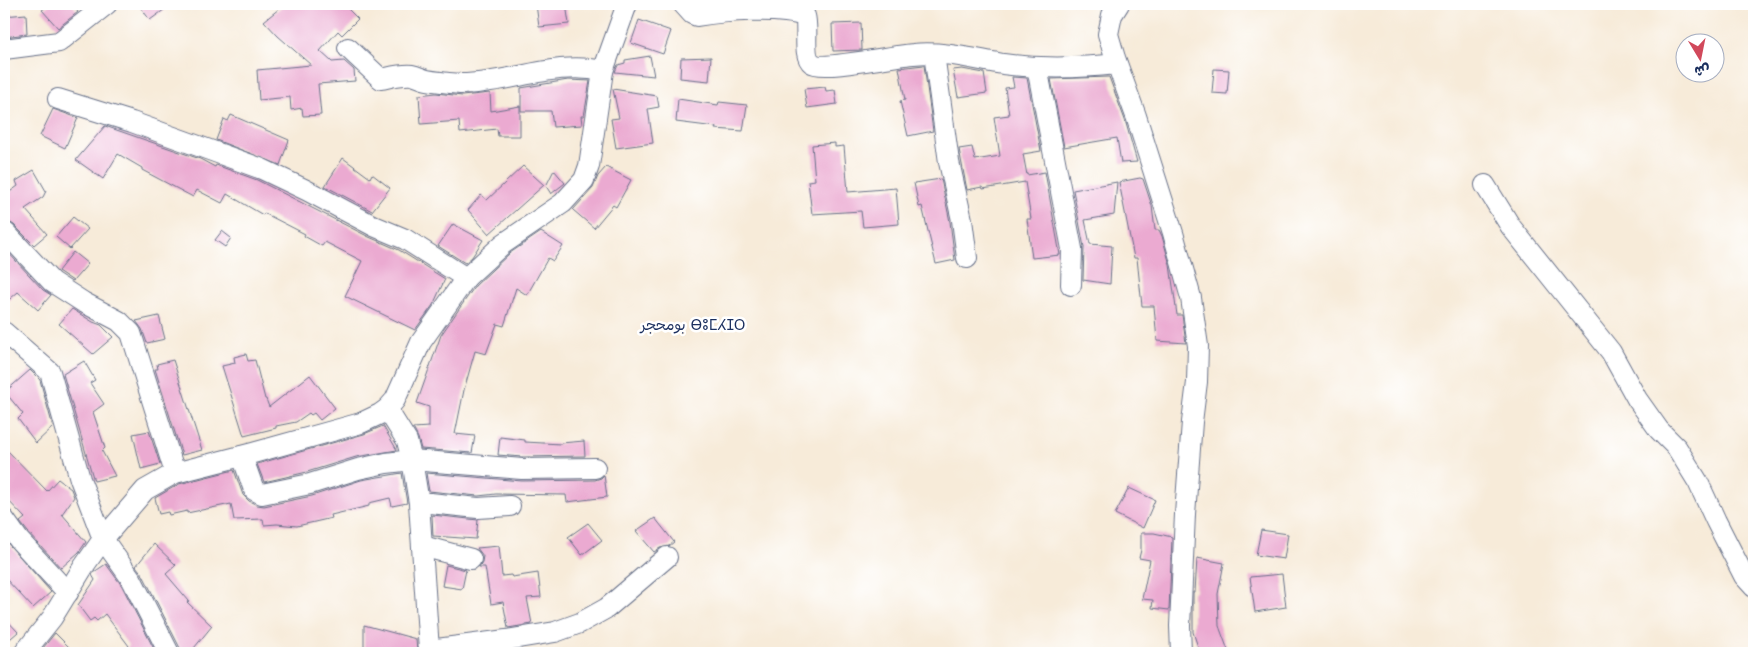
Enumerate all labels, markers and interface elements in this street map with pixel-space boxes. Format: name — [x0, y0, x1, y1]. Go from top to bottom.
north arrow — [1676, 32, 1726, 82]
text: ش — [1693, 60, 1712, 83]
district label: بومحجر ⴱⵓⵎⵃⵊⵔ — [638, 312, 746, 335]

